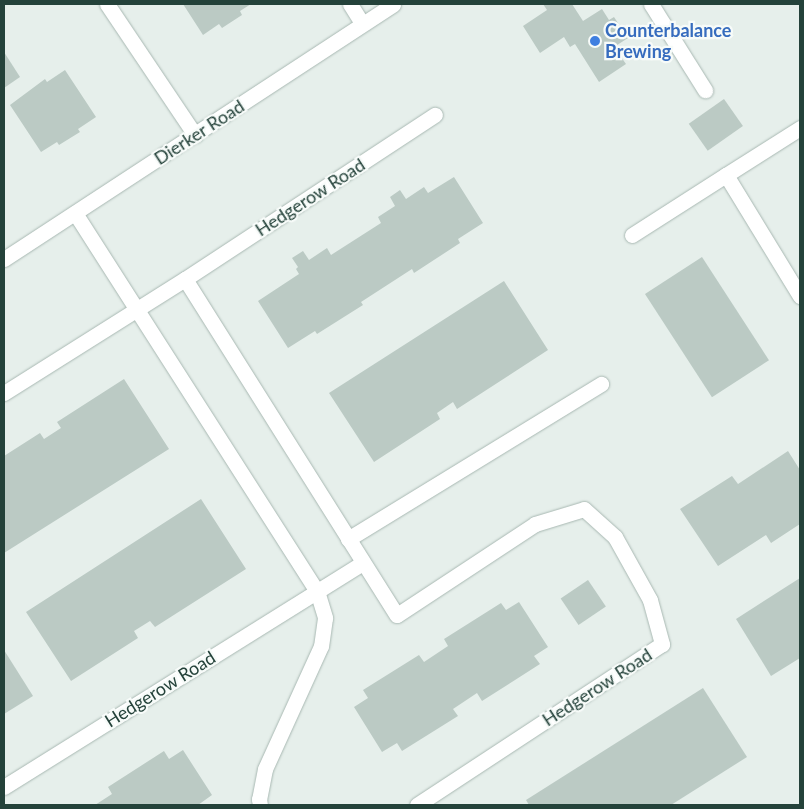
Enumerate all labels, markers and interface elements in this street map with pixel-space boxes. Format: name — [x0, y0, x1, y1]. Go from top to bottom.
place label: Counterbalance Brewing — [605, 20, 731, 62]
marker: Counterbalance Brewing — [589, 35, 601, 47]
street label: Dierker Road — [150, 95, 248, 169]
street label: Hedgerow Road — [251, 153, 369, 241]
street label: Hedgerow Road — [538, 643, 656, 731]
street label: Hedgerow Road — [101, 646, 219, 732]

